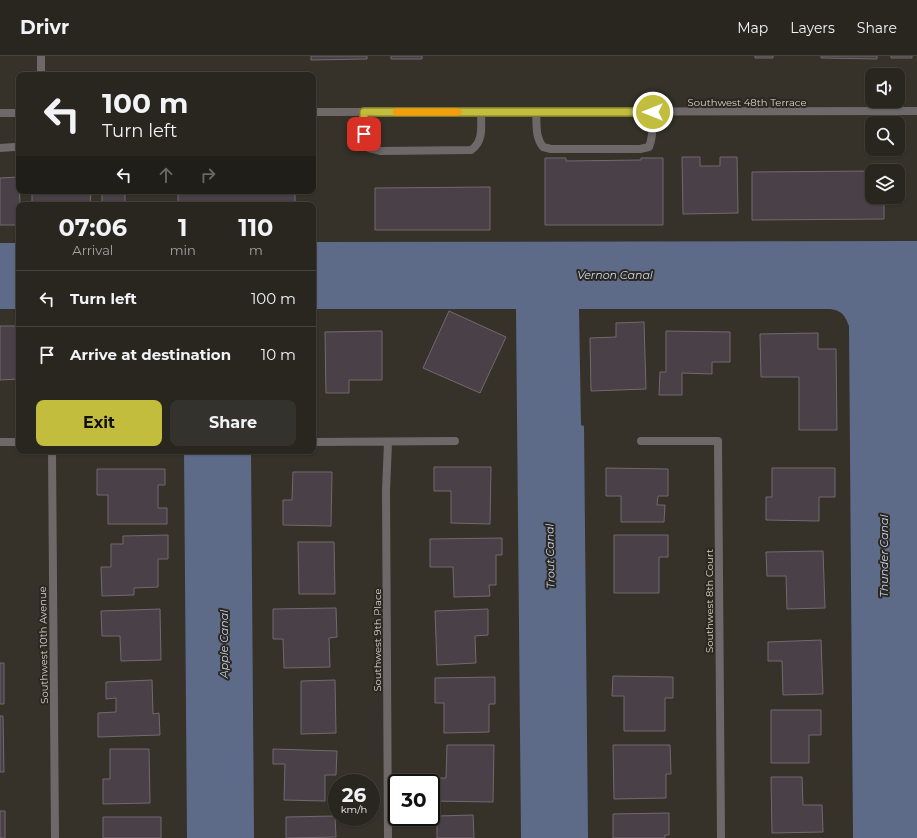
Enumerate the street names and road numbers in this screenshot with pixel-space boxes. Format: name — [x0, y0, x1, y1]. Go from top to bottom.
street label: Southwest 48th Terrace — [688, 96, 806, 109]
street label: Southwest 8th Court — [703, 549, 716, 653]
street label: Southwest 10th Avenue — [36, 586, 51, 704]
street label: Southwest 9th Place — [371, 588, 384, 692]

